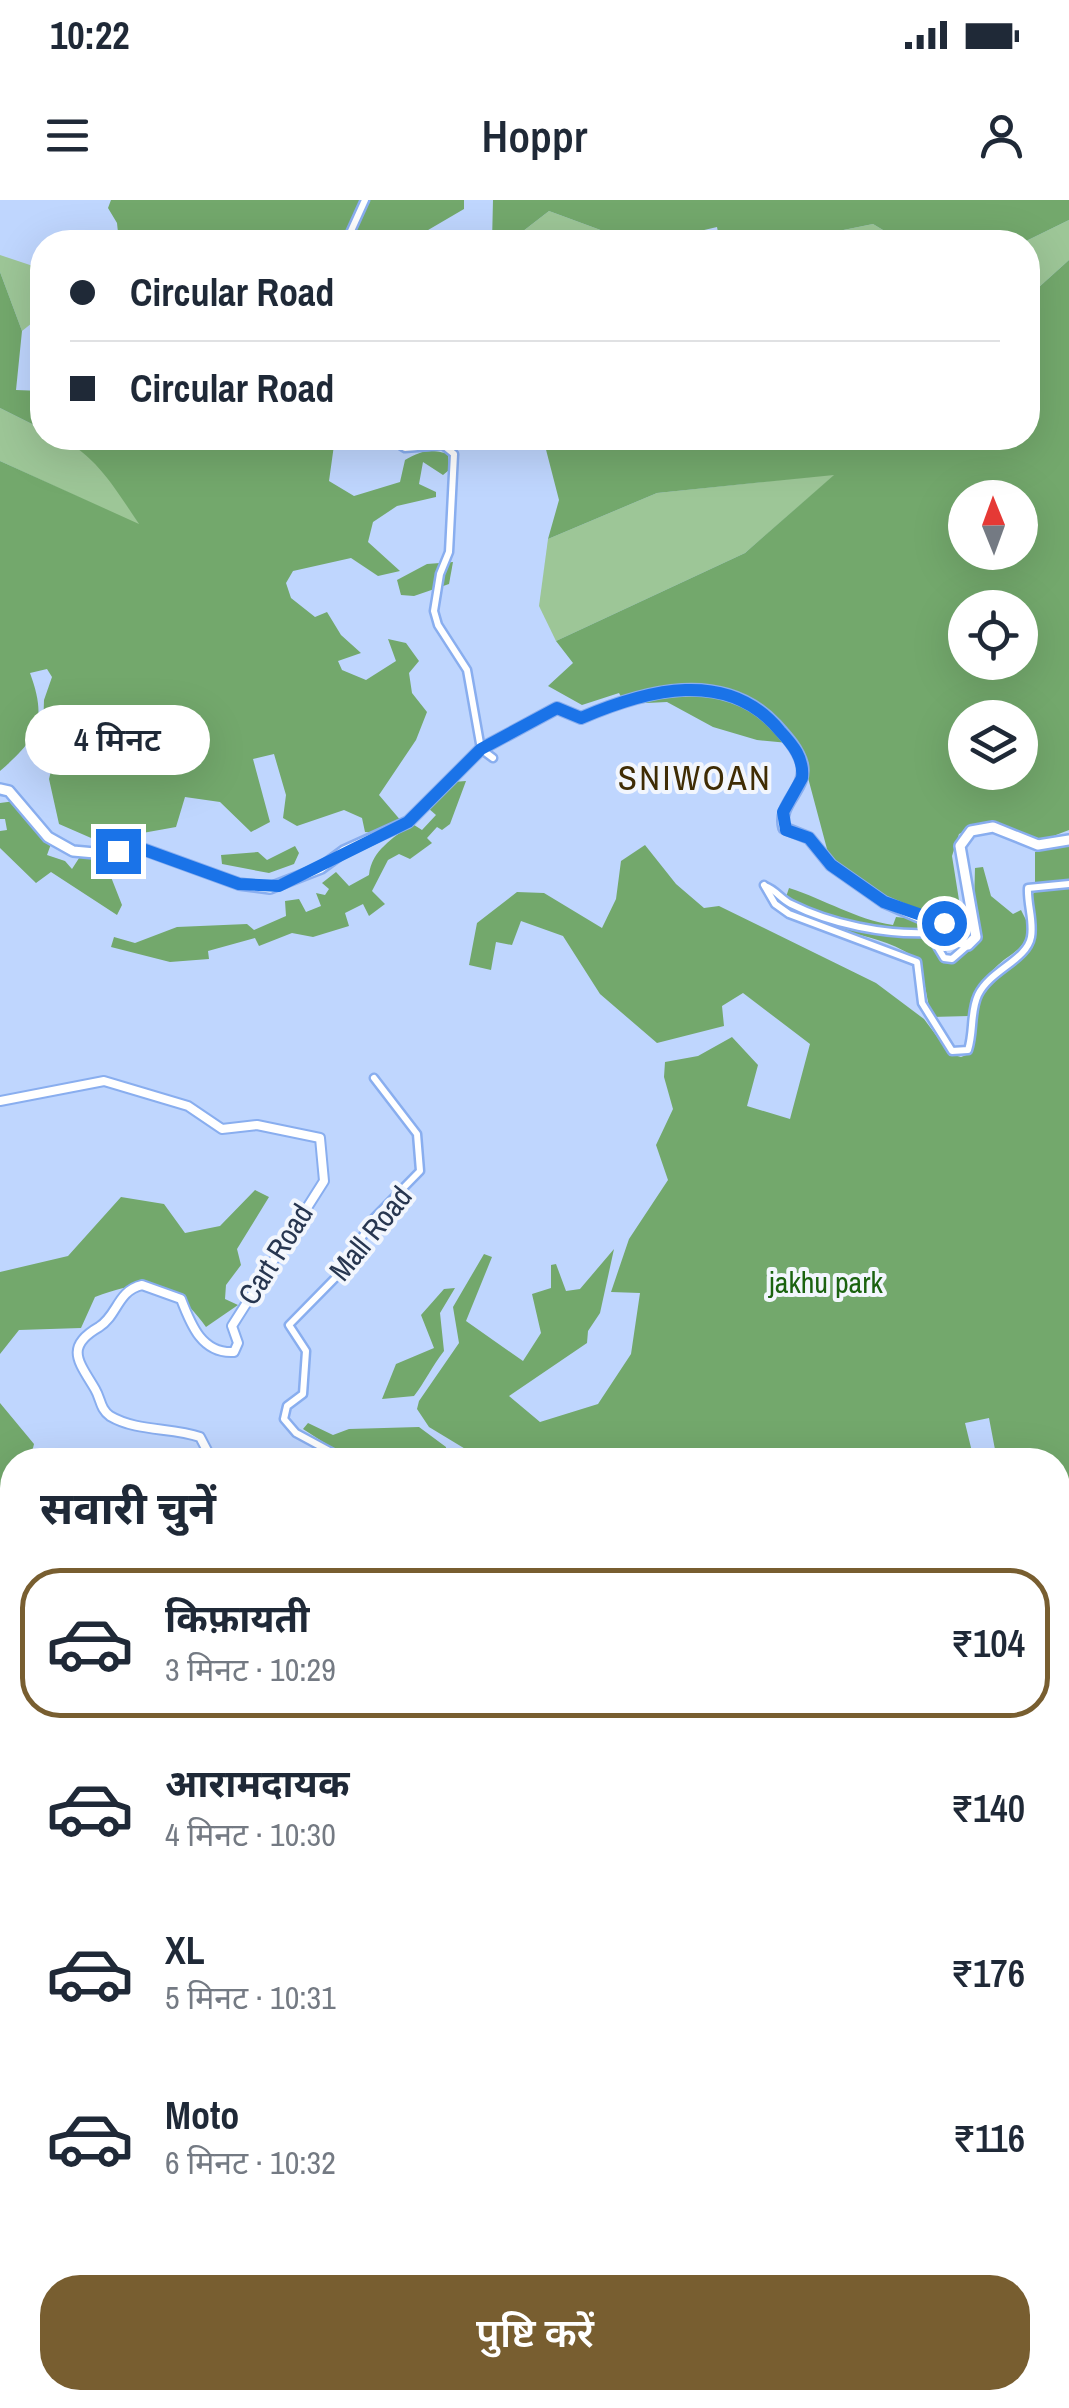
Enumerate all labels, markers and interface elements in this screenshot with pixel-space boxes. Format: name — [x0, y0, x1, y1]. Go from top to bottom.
text: 10:22 — [50, 10, 130, 61]
text: Hoppr — [482, 105, 587, 166]
icon: menu — [40, 108, 95, 163]
icon: person — [974, 108, 1029, 163]
text: Circular Road — [130, 267, 334, 318]
text: Circular Road — [130, 363, 334, 414]
north arrow — [948, 480, 1038, 570]
map controls — [948, 480, 1038, 790]
button: locate — [948, 590, 1038, 680]
button: layers — [948, 700, 1038, 790]
callout: 4 मिनट — [26, 706, 210, 776]
text: 4 मिनट — [74, 718, 161, 761]
district label: SNIWOAN — [618, 754, 772, 801]
route end — [96, 829, 141, 874]
route start — [922, 901, 967, 946]
street label: Mall Road — [320, 1177, 420, 1289]
street label: Cart Road — [228, 1196, 322, 1312]
park label: jakhu park — [767, 1262, 883, 1302]
text: सवारी चुनें — [40, 1477, 216, 1538]
text: किफ़ायती — [165, 1593, 309, 1644]
icon: car — [45, 1598, 135, 1688]
text: ₹104 — [951, 1618, 1025, 1669]
text: 3 मिनट · 10:29 — [165, 1648, 336, 1691]
text: आरामदायक — [165, 1758, 349, 1809]
icon: car — [45, 1763, 135, 1853]
text: ₹140 — [951, 1783, 1025, 1834]
text: 4 मिनट · 10:30 — [165, 1813, 336, 1856]
text: XL — [165, 1925, 205, 1976]
icon: car — [45, 1928, 135, 2018]
text: ₹176 — [951, 1948, 1025, 1999]
text: 5 मिनट · 10:31 — [165, 1976, 336, 2019]
text: Moto — [165, 2090, 239, 2141]
icon: car — [45, 2093, 135, 2183]
text: ₹116 — [953, 2113, 1025, 2164]
text: 6 मिनट · 10:32 — [165, 2141, 336, 2184]
button: पुष्टि करें — [40, 2275, 1030, 2390]

